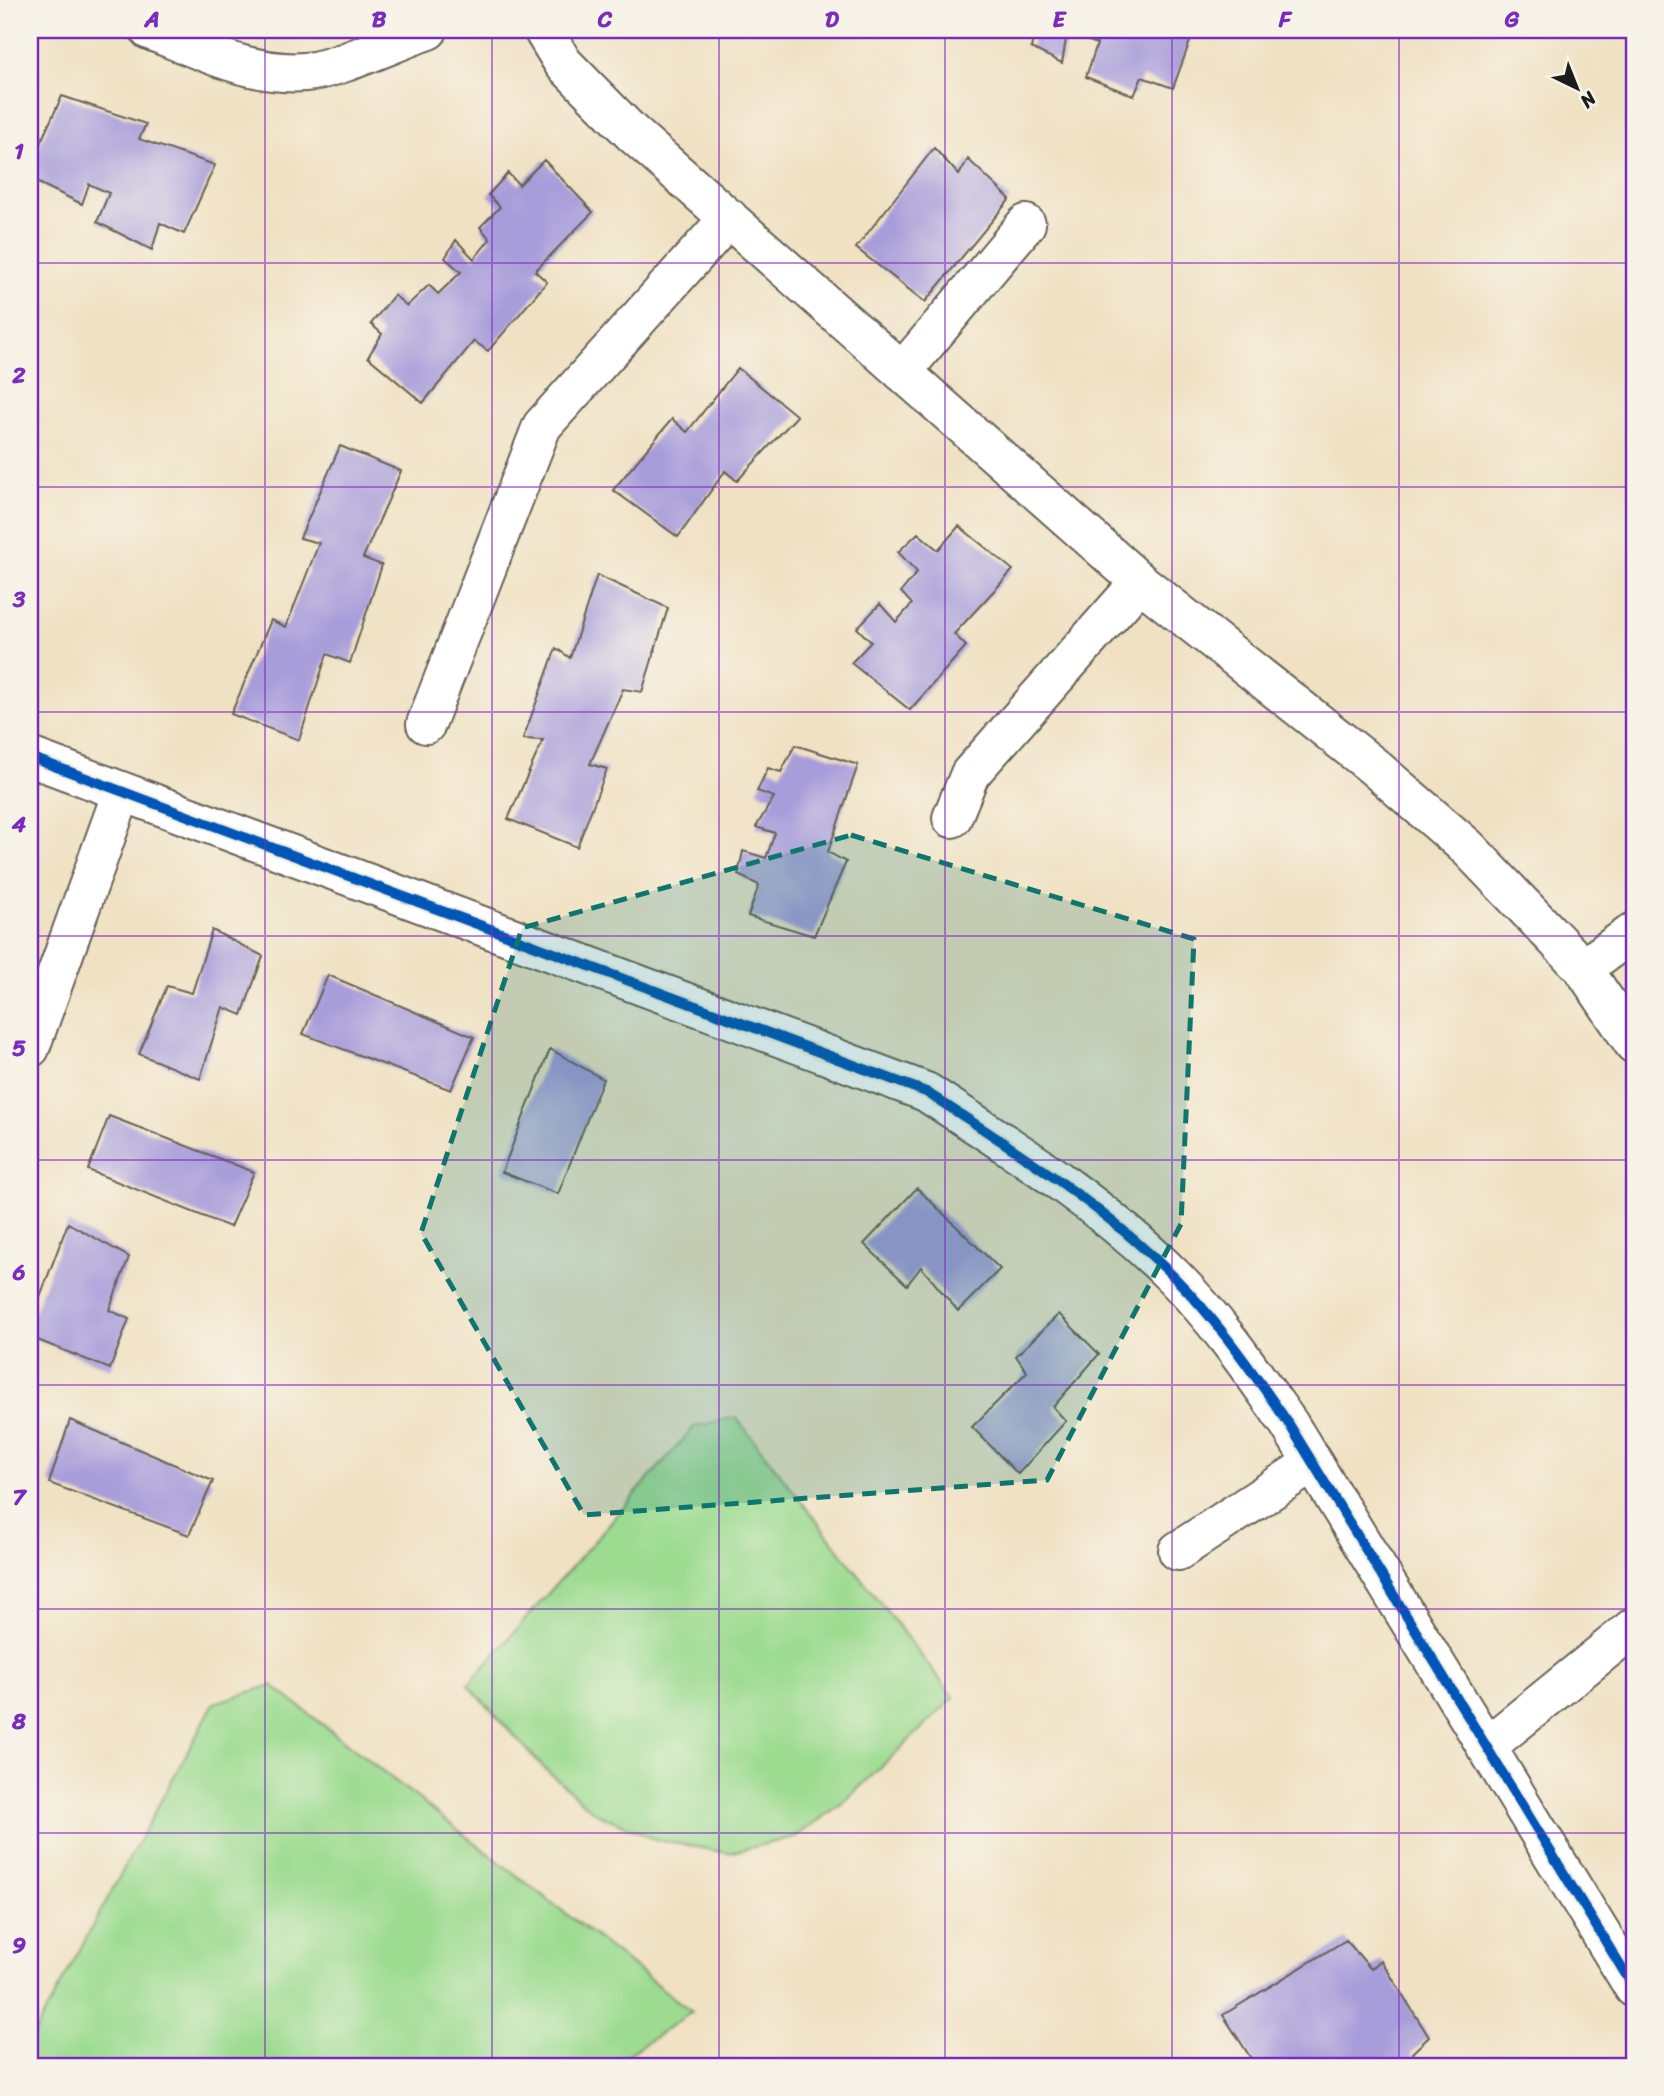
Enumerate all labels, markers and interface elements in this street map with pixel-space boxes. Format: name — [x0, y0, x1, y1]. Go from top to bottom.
text: A — [143, 0, 160, 40]
text: B — [372, 0, 387, 40]
text: C — [597, 0, 613, 40]
text: D — [825, 0, 840, 40]
text: E — [1053, 0, 1068, 40]
text: F — [1278, 0, 1293, 40]
text: G — [1504, 0, 1520, 40]
north arrow — [1542, 52, 1612, 122]
text: N — [1572, 83, 1605, 117]
text: 1 — [14, 131, 24, 172]
text: 2 — [11, 355, 26, 396]
text: 3 — [12, 579, 26, 620]
text: 4 — [11, 804, 27, 845]
text: 5 — [12, 1028, 26, 1069]
text: 6 — [11, 1252, 26, 1293]
text: 7 — [12, 1477, 27, 1518]
text: 8 — [11, 1701, 26, 1742]
text: 9 — [12, 1925, 26, 1966]

